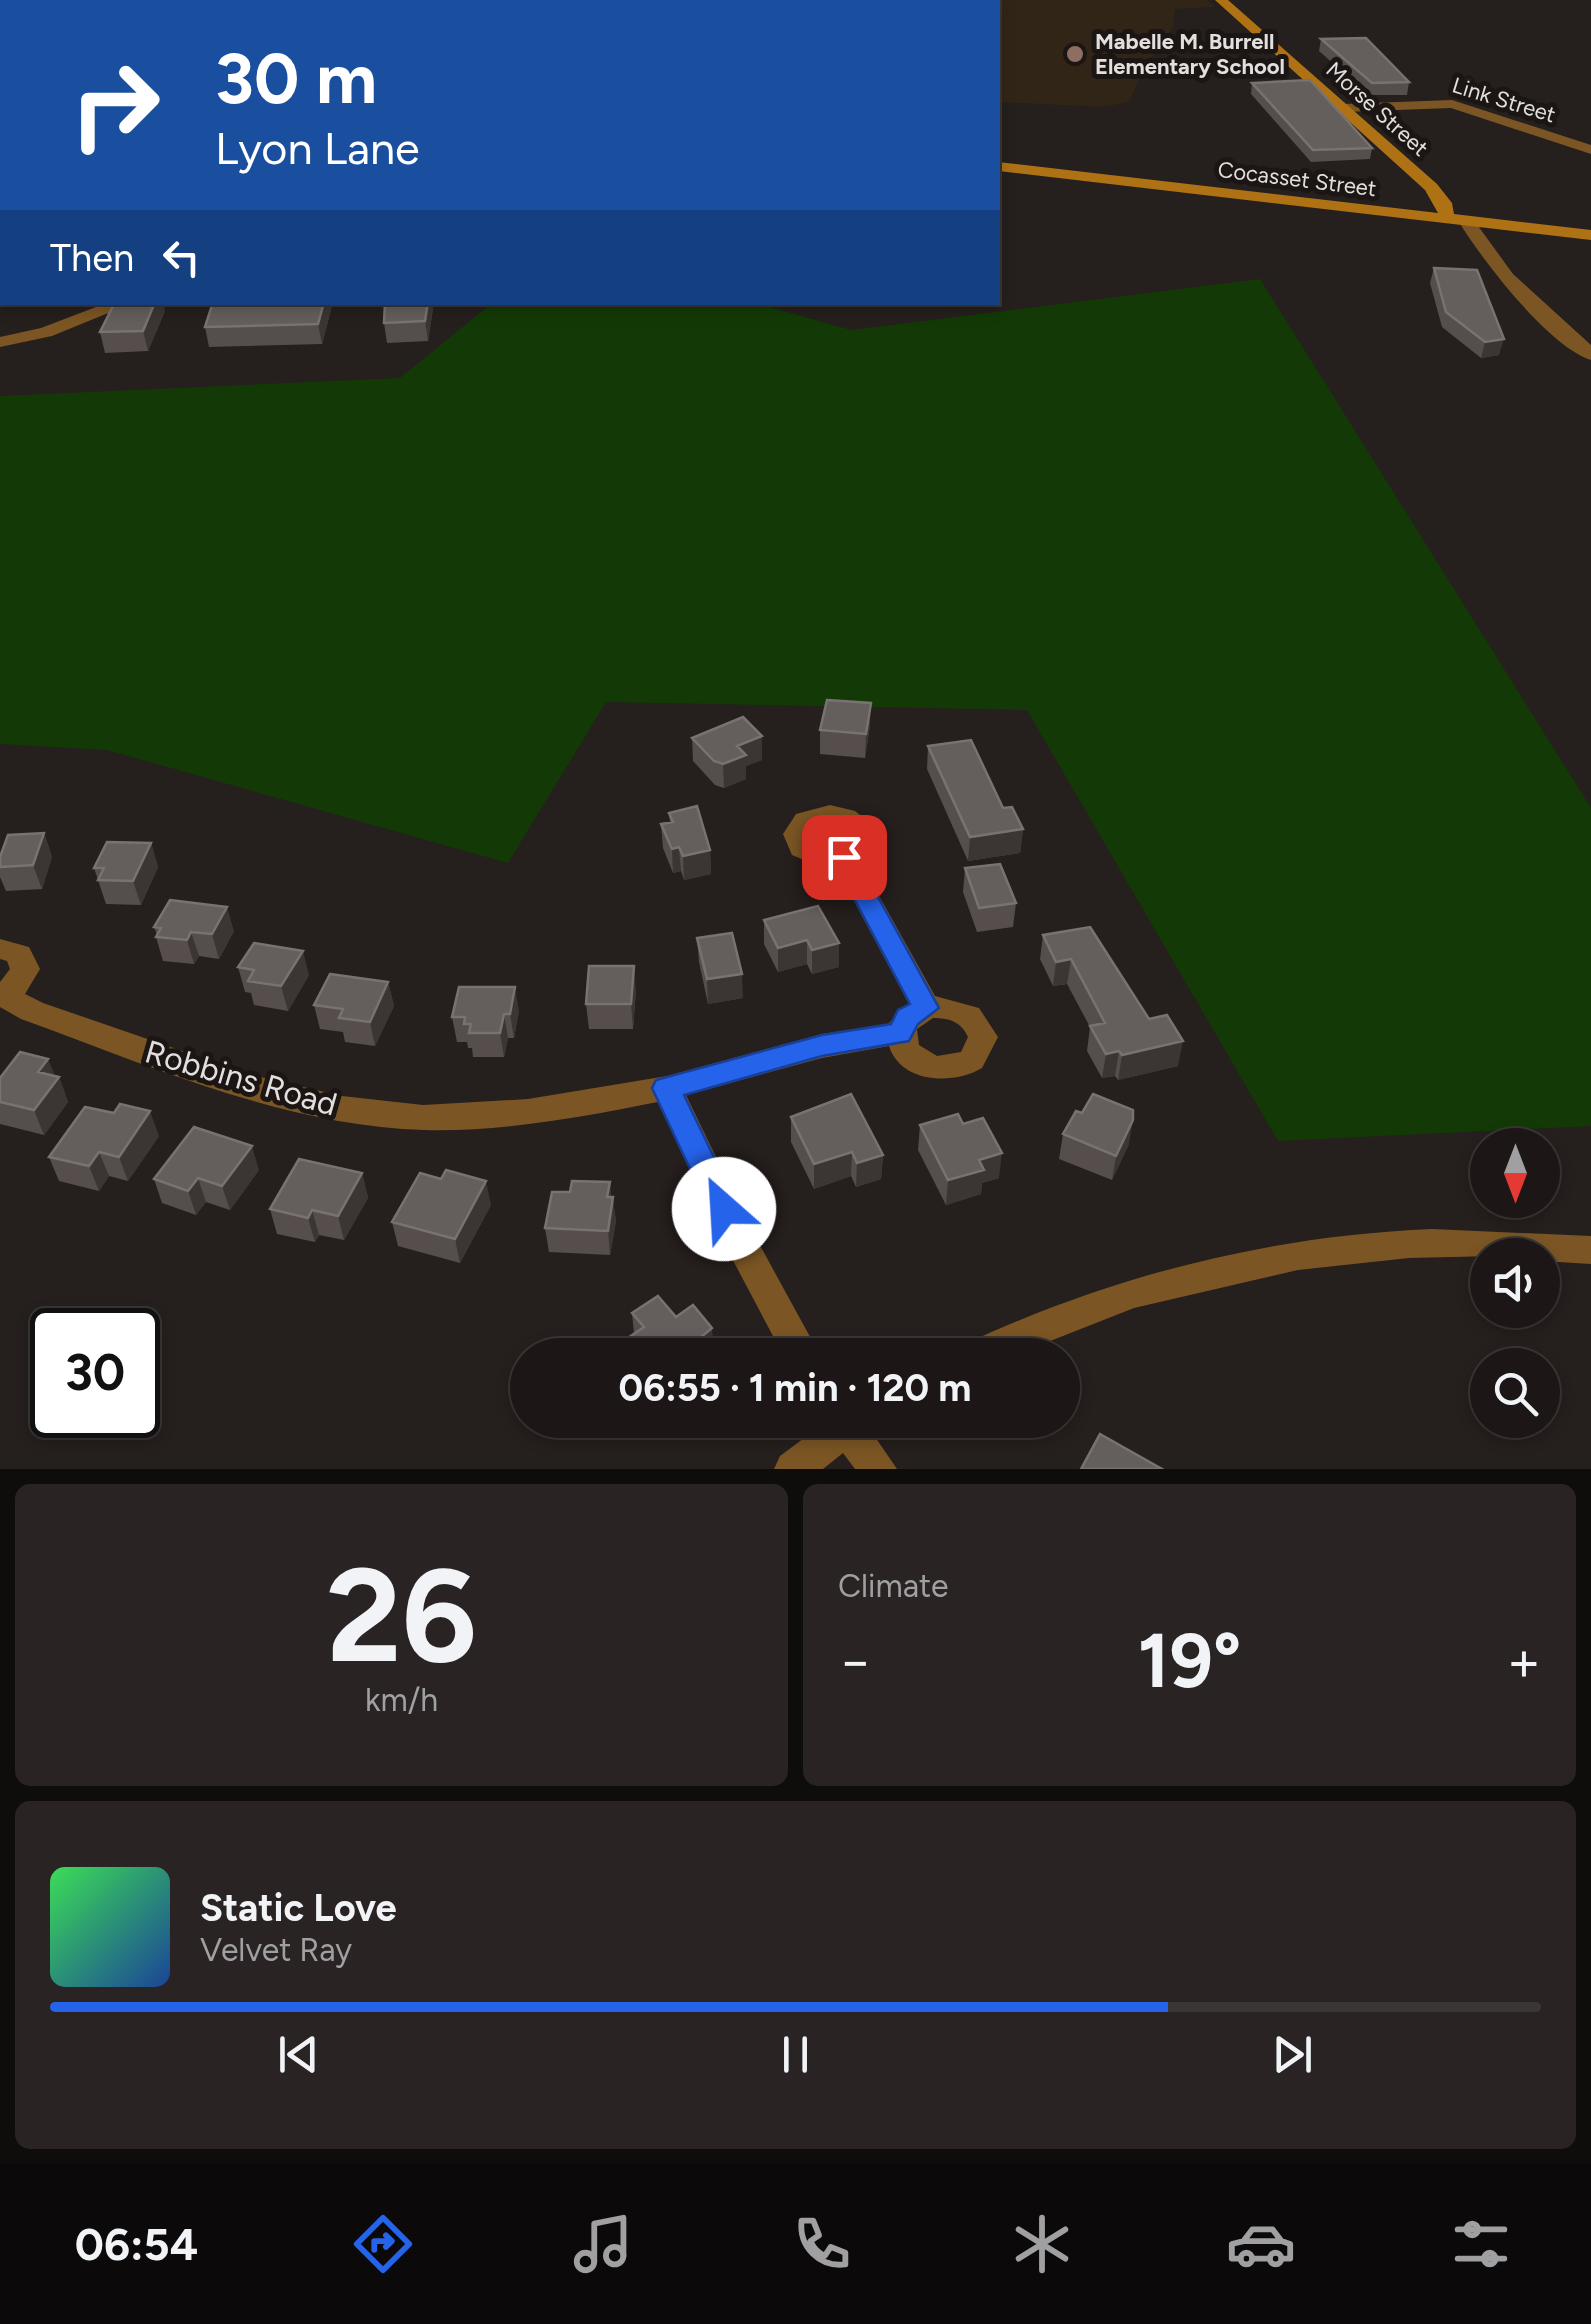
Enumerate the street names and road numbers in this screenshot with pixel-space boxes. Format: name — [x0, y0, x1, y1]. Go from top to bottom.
street label: Morse Street — [1320, 56, 1434, 162]
street label: Link Street — [1449, 72, 1559, 128]
street label: Cocasset Street — [1216, 156, 1378, 202]
street label: Robbins Road — [141, 1032, 341, 1124]

